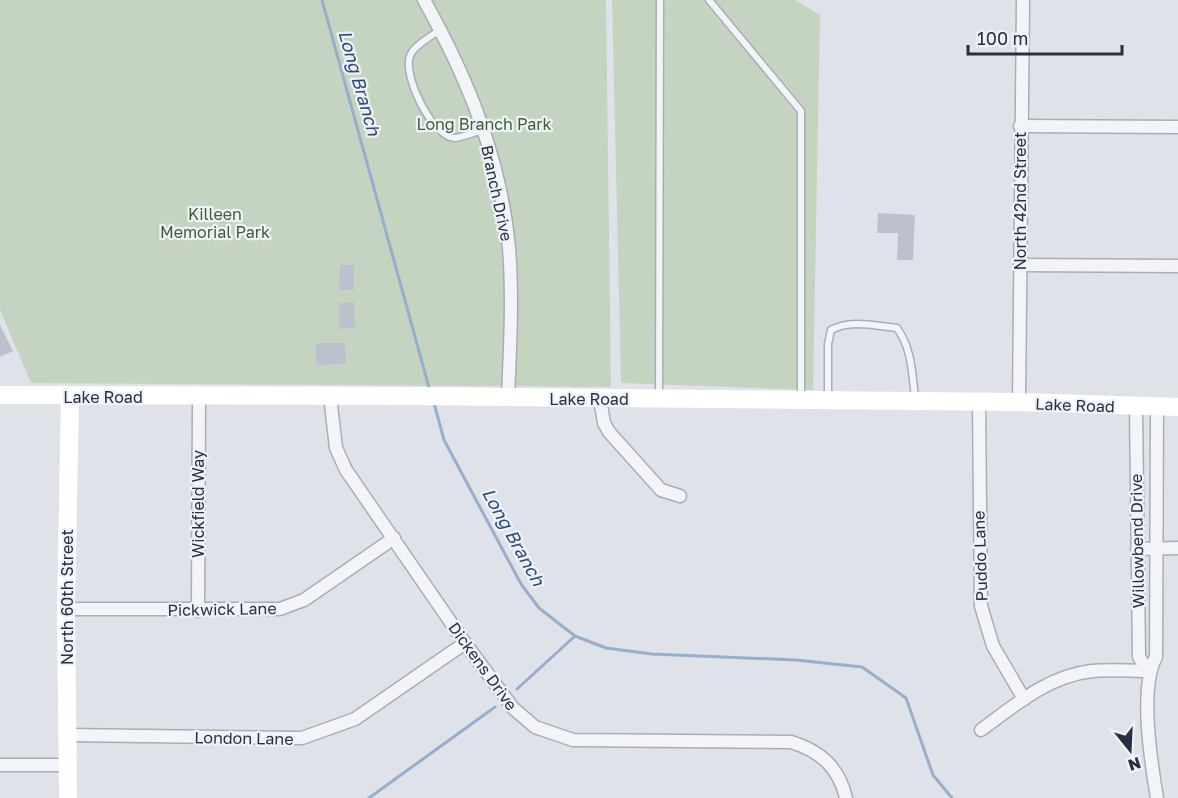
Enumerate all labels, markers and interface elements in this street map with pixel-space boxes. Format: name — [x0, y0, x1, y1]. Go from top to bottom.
scale bar — [968, 18, 1122, 56]
text: 100 m — [977, 27, 1028, 49]
water label: Long Branch — [334, 28, 386, 139]
park label: Long Branch Park — [416, 114, 552, 134]
street label: North 42nd Street — [1010, 132, 1030, 270]
street label: Branch Drive — [477, 143, 517, 243]
park label: Killeen Memorial Park — [160, 204, 270, 242]
street label: Lake Road — [63, 387, 143, 407]
street label: Lake Road — [549, 389, 629, 409]
street label: Lake Road — [1035, 394, 1115, 416]
street label: Wickfield Way — [188, 450, 208, 558]
street label: Willowbend Drive — [1126, 474, 1148, 608]
water label: Long Branch — [478, 484, 550, 590]
street label: Puddo Lane — [968, 510, 992, 602]
street label: North 60th Street — [57, 529, 77, 665]
street label: Pickwick Lane — [167, 598, 277, 620]
street label: Dickens Drive — [444, 618, 522, 714]
north arrow — [1100, 720, 1160, 780]
street label: London Lane — [194, 727, 294, 749]
text: N — [1126, 753, 1144, 776]

